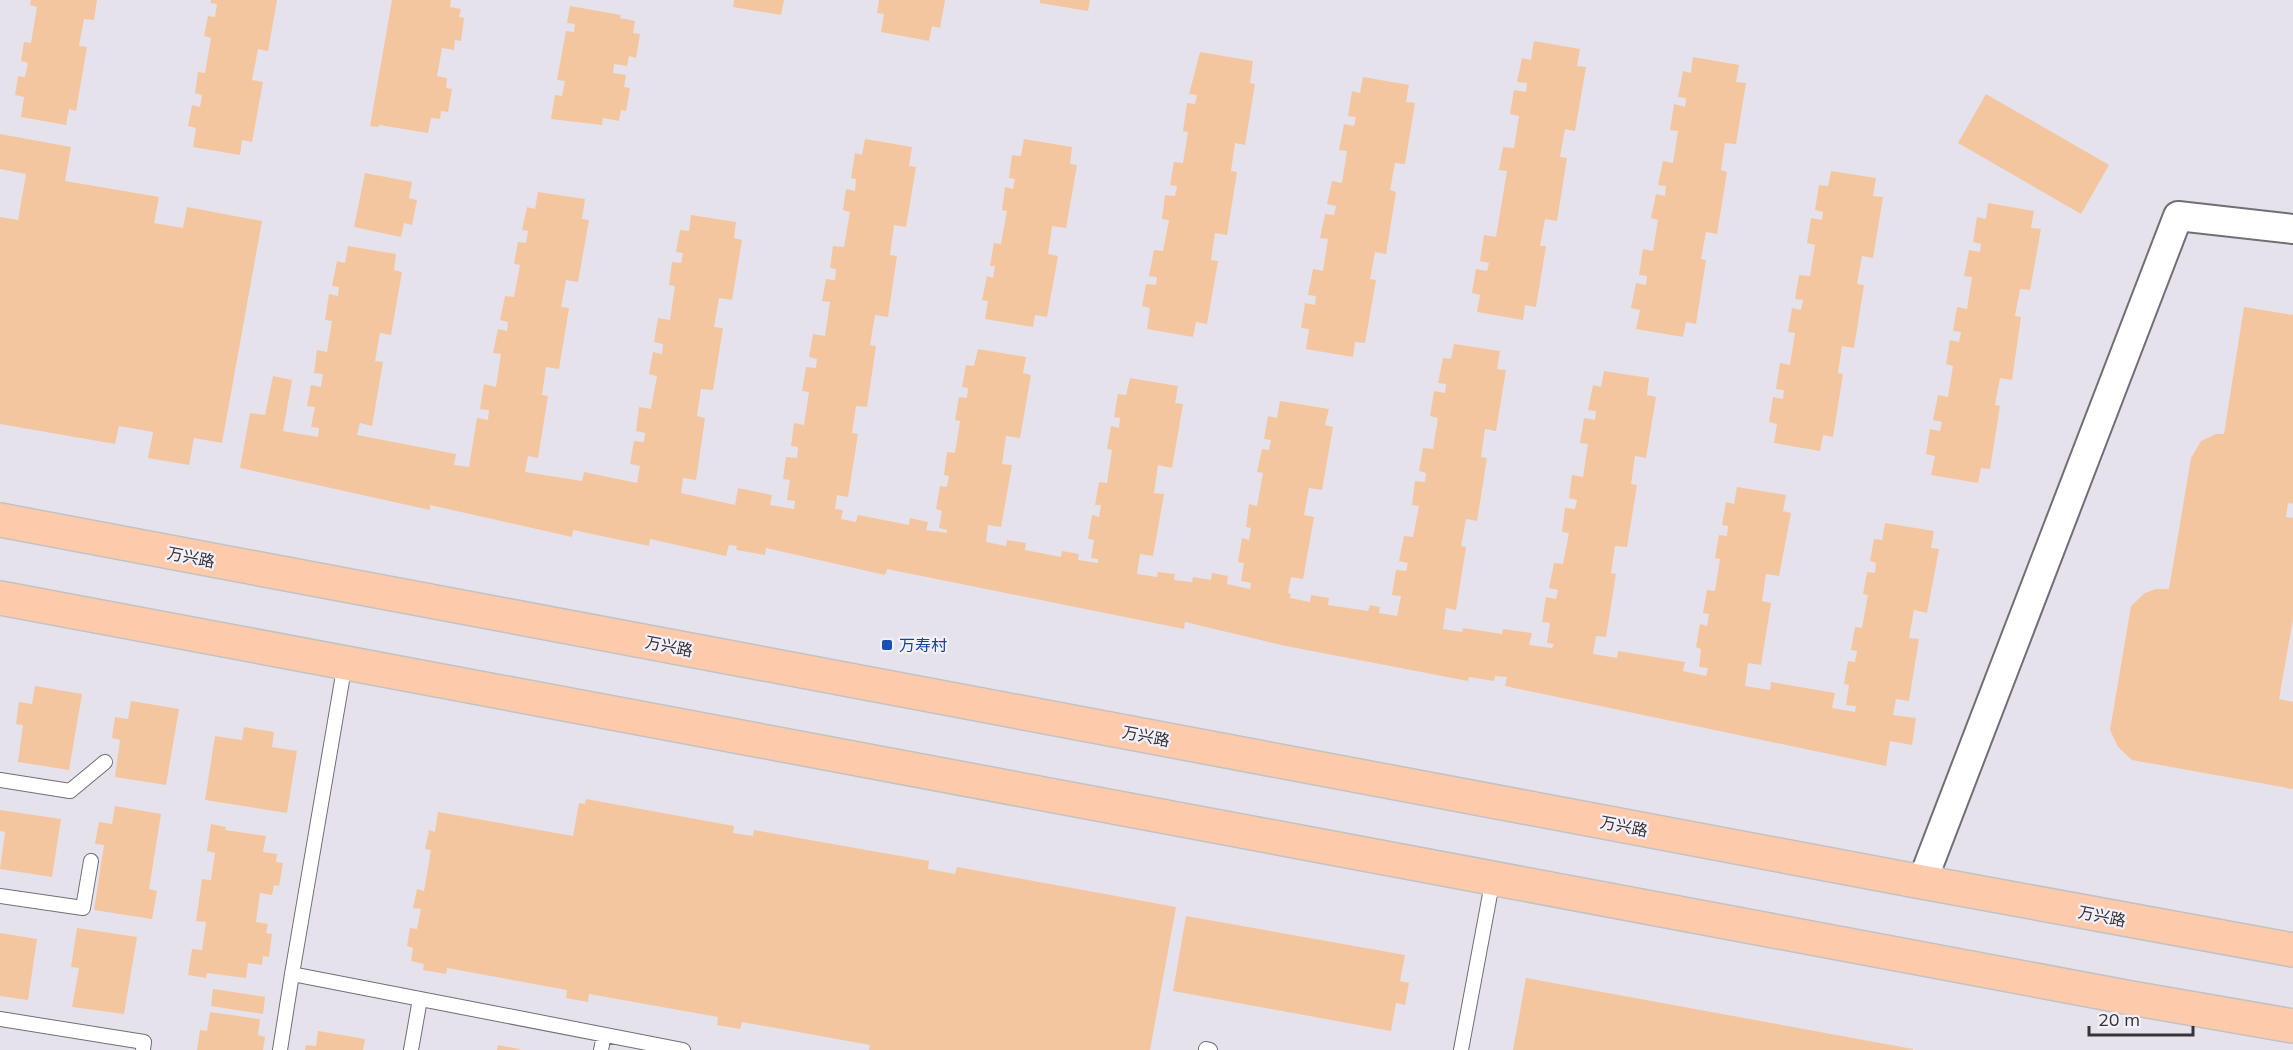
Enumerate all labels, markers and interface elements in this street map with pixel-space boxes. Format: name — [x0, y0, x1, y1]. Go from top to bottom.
street label: 万兴路 — [166, 543, 216, 571]
street label: 万兴路 — [644, 632, 694, 660]
place label: 万寿村 — [899, 635, 947, 655]
marker: 万寿村 — [880, 638, 894, 652]
street label: 万兴路 — [1121, 722, 1171, 750]
street label: 万兴路 — [1599, 812, 1649, 840]
street label: 万兴路 — [2077, 902, 2127, 930]
scale bar — [2089, 999, 2192, 1037]
text: 20 m — [2098, 1008, 2140, 1031]

